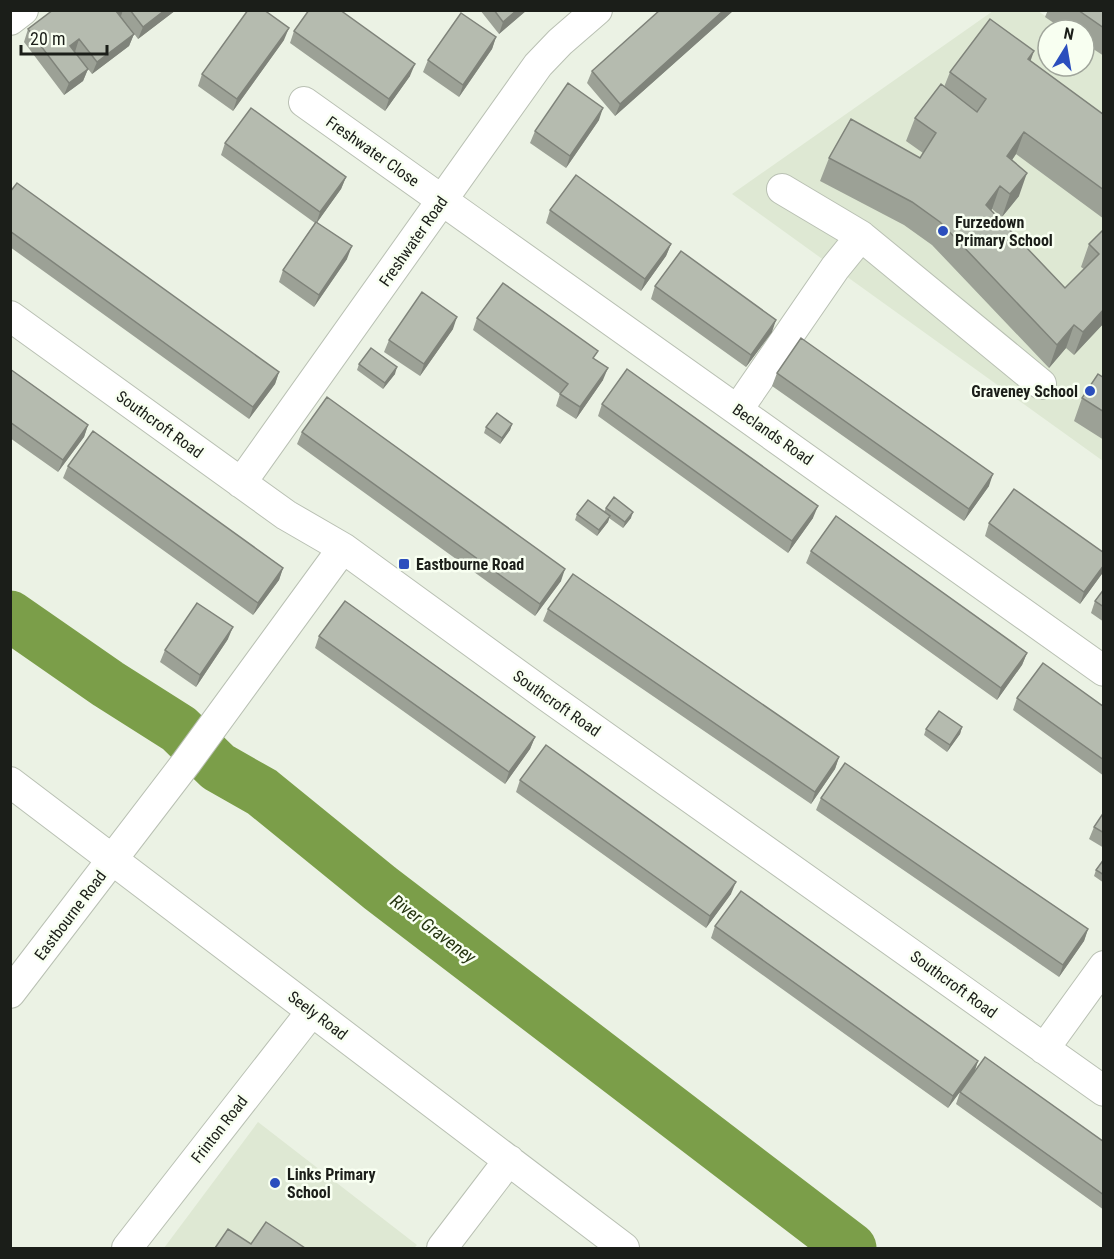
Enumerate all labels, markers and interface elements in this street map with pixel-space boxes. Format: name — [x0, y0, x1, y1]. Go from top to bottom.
scale bar — [21, 18, 106, 56]
north arrow — [1036, 18, 1096, 78]
text: N — [1062, 24, 1075, 44]
text: 20 m — [30, 28, 65, 49]
street label: Freshwater Close — [323, 112, 423, 190]
street label: Freshwater Road — [375, 193, 452, 290]
place label: Furzedown Primary School — [955, 213, 1053, 250]
marker: Furzedown Primary School — [936, 224, 950, 238]
place label: Graveney School — [971, 382, 1078, 401]
marker: Graveney School — [1083, 384, 1097, 398]
street label: Southcroft Road — [113, 387, 207, 462]
street label: Beclands Road — [729, 400, 817, 469]
place label: Eastbourne Road — [416, 555, 524, 574]
marker: Eastbourne Road — [397, 557, 411, 571]
street label: Southcroft Road — [509, 666, 604, 741]
street label: Eastbourne Road — [31, 867, 110, 964]
water label: River Graveney — [387, 890, 481, 968]
street label: Southcroft Road — [907, 947, 1001, 1022]
street label: Seely Road — [284, 987, 351, 1044]
street label: Frinton Road — [187, 1092, 251, 1167]
place label: Links Primary School — [287, 1165, 376, 1202]
marker: Links Primary School — [268, 1176, 282, 1190]

